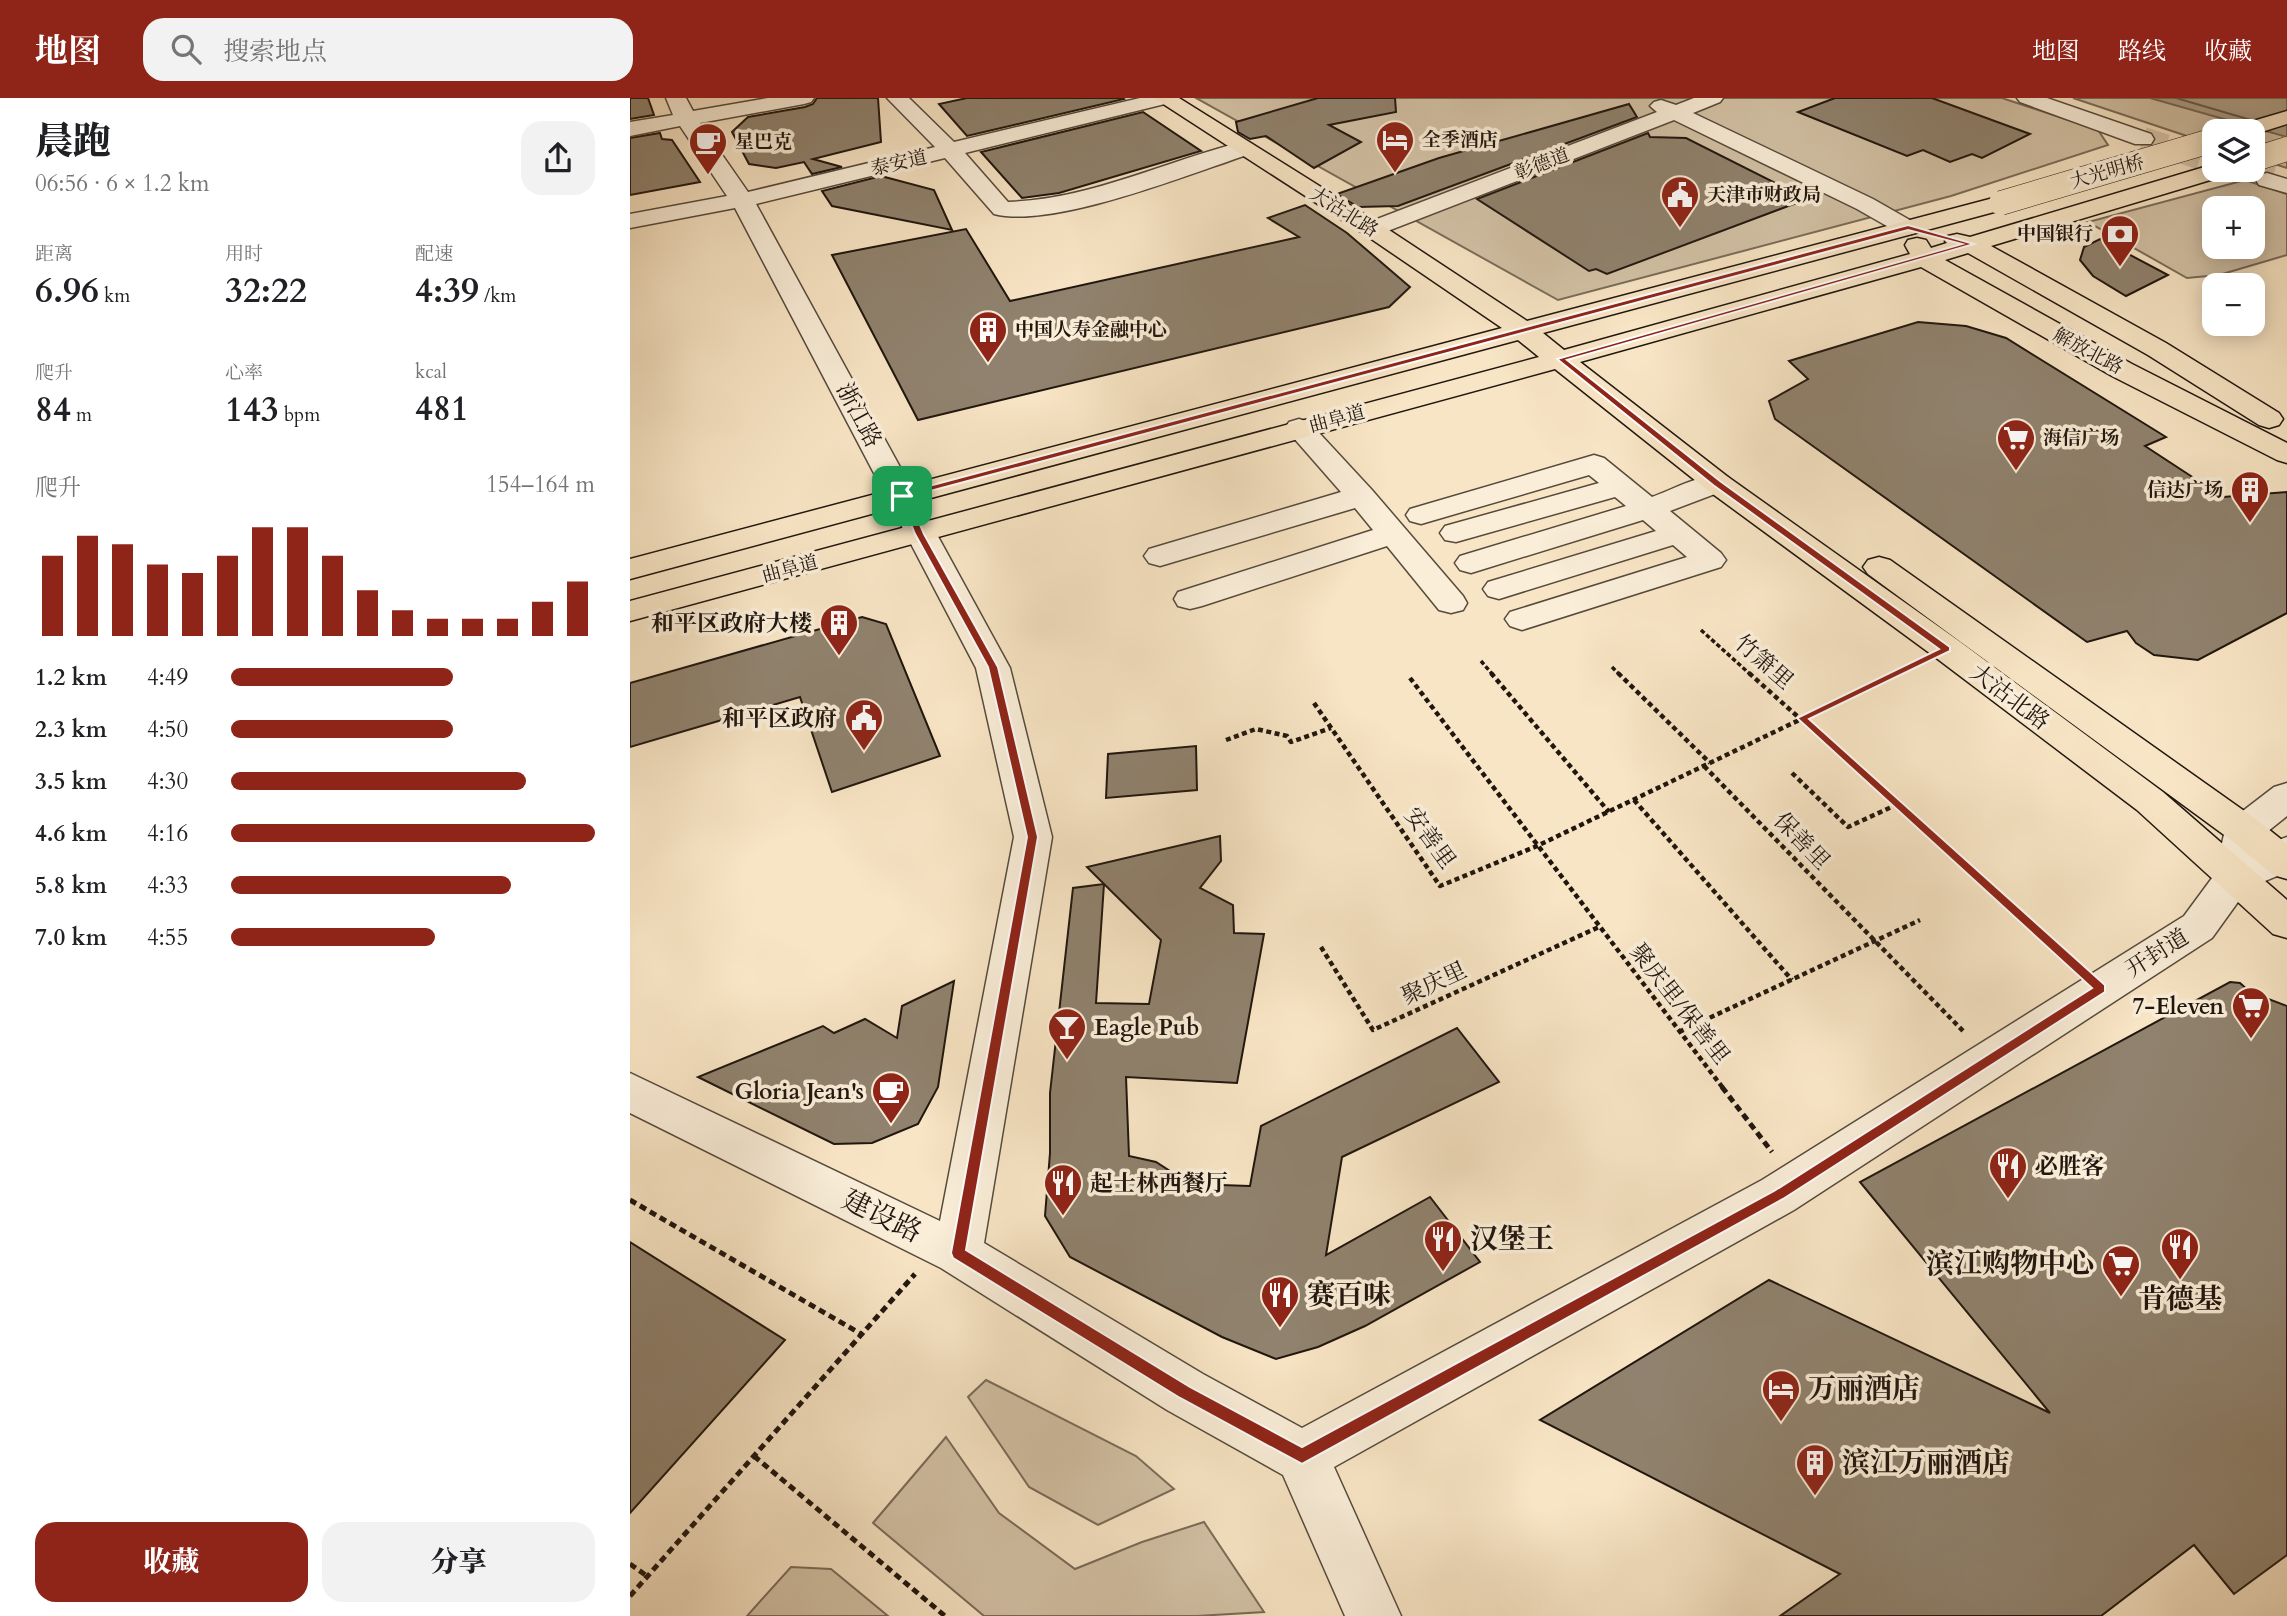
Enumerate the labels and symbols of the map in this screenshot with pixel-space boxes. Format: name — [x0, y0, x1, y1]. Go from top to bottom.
hotel icon: 全季酒店 — [1374, 119, 1416, 174]
cafe icon: 星巴克 — [687, 121, 729, 176]
place label: 全季酒店 — [1422, 127, 1498, 153]
place label: 星巴克 — [735, 129, 792, 155]
street label: 彰德道 — [1511, 142, 1573, 186]
street label: 泰安道 — [868, 144, 930, 182]
street label: 大光明桥 — [2067, 149, 2147, 195]
public building icon: 天津市财政局 — [1659, 174, 1701, 229]
street label: 大沽北路 — [1305, 181, 1383, 243]
place label: 天津市财政局 — [1707, 182, 1821, 208]
bank icon: 中国银行 — [2099, 213, 2141, 268]
place label: 中国银行 — [2017, 221, 2093, 247]
building icon: 中国人寿金融中心 — [967, 309, 1009, 364]
place label: 中国人寿金融中心 — [1015, 317, 1167, 343]
street label: 解放北路 — [2048, 322, 2128, 380]
street label: 浙江路 — [829, 377, 889, 453]
street label: 曲阜道 — [1306, 399, 1368, 439]
supermarket icon: 海信广场 — [1995, 417, 2037, 472]
place label: 海信广场 — [2043, 425, 2119, 451]
pin — [872, 466, 932, 526]
building icon: 信达广场 — [2229, 469, 2271, 524]
place label: 信达广场 — [2147, 477, 2223, 503]
street label: 曲阜道 — [759, 549, 821, 589]
building icon: 和平区政府大楼 — [818, 602, 860, 657]
place label: 和平区政府大楼 — [651, 608, 812, 639]
street label: 竹箫里 — [1728, 628, 1800, 696]
street label: 大沽北路 — [1964, 657, 2056, 737]
public building icon: 和平区政府 — [843, 697, 885, 752]
place label: 和平区政府 — [722, 703, 837, 734]
street label: 安善里 — [1397, 801, 1463, 875]
street label: 保善里 — [1767, 805, 1837, 877]
street label: 开封道 — [2120, 922, 2194, 984]
street label: 聚庆里/保善里 — [1623, 937, 1737, 1071]
street label: 聚庆里 — [1396, 954, 1472, 1012]
supermarket icon: 7-Eleven — [2230, 985, 2272, 1040]
place label: 7-Eleven — [2132, 991, 2224, 1022]
bar icon: Eagle Pub — [1046, 1006, 1088, 1061]
place label: Eagle Pub — [1094, 1012, 1199, 1043]
cafe icon: Gloria Jean's — [870, 1070, 912, 1125]
place label: Gloria Jean's — [735, 1076, 864, 1107]
restaurant icon: 必胜客 — [1987, 1145, 2029, 1200]
place label: 必胜客 — [2035, 1151, 2104, 1182]
restaurant icon: 起士林西餐厅 — [1042, 1162, 1084, 1217]
place label: 起士林西餐厅 — [1090, 1168, 1228, 1199]
street label: 建设路 — [836, 1181, 928, 1251]
restaurant icon: 汉堡王 — [1422, 1218, 1464, 1273]
place label: 汉堡王 — [1470, 1220, 1554, 1258]
restaurant icon: 肯德基 — [2159, 1226, 2201, 1281]
supermarket icon: 滨江购物中心 — [2100, 1243, 2142, 1298]
place label: 滨江购物中心 — [1926, 1245, 2094, 1283]
restaurant icon: 赛百味 — [1259, 1274, 1301, 1329]
place label: 赛百味 — [1307, 1276, 1391, 1314]
place label: 肯德基 — [2138, 1280, 2222, 1318]
hotel icon: 万丽酒店 — [1760, 1368, 1802, 1423]
place label: 万丽酒店 — [1808, 1370, 1920, 1408]
building icon: 滨江万丽酒店 — [1794, 1442, 1836, 1497]
place label: 滨江万丽酒店 — [1842, 1444, 2010, 1482]

